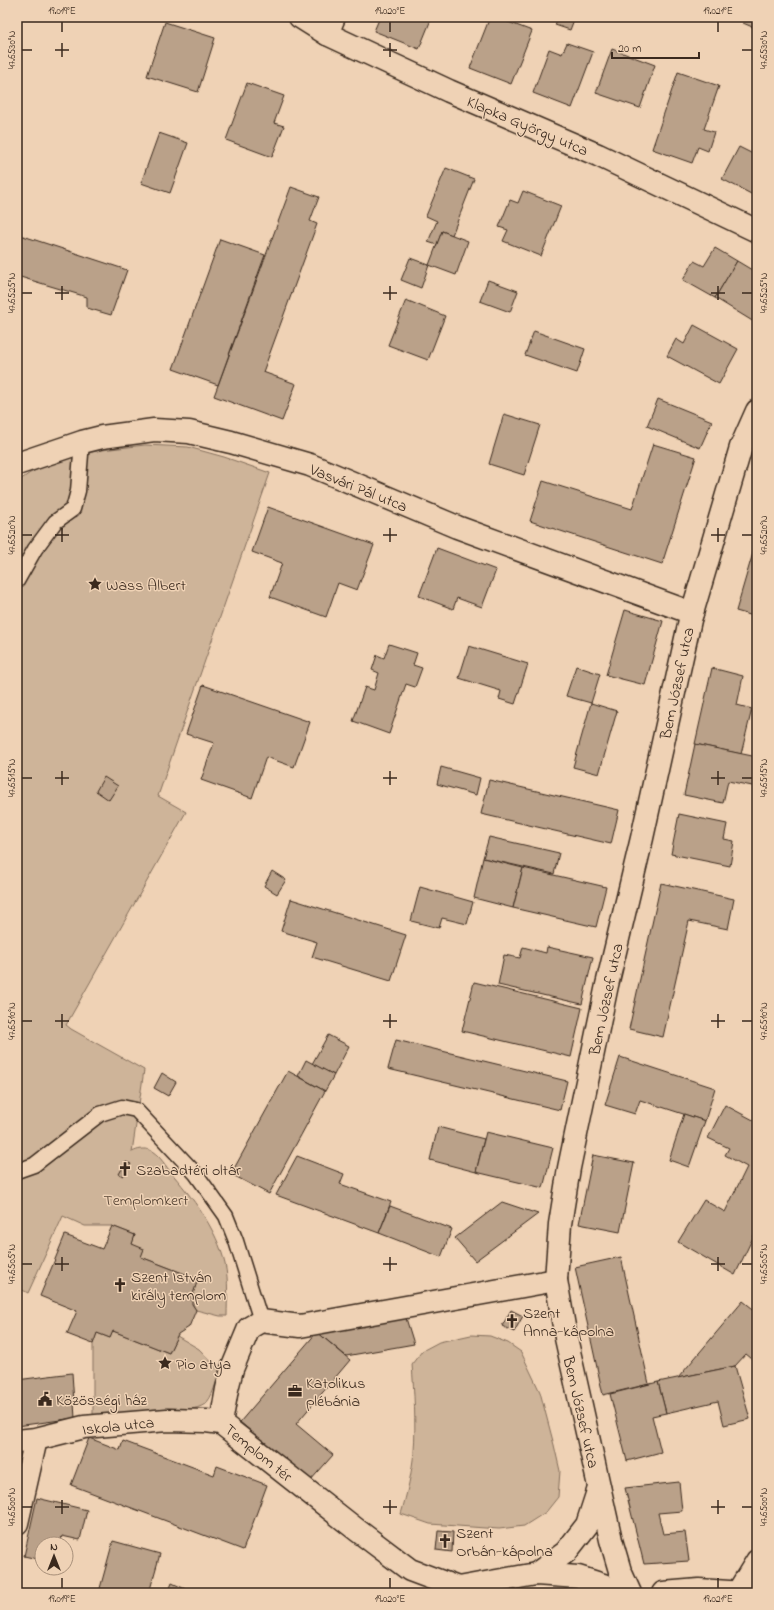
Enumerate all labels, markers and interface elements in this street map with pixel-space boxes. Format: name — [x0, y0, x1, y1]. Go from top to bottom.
text: 19.019°E — [48, 4, 76, 19]
text: 19.020°E — [375, 4, 405, 19]
text: 19.021°E — [703, 4, 733, 19]
text: 47.6530°N — [5, 31, 20, 69]
text: 47.6530°N — [757, 31, 772, 69]
scale bar — [612, 34, 699, 60]
text: 20 m — [618, 40, 641, 58]
street label: Klapka György utca — [463, 90, 592, 163]
text: 47.6525°N — [5, 272, 20, 313]
text: 47.6525°N — [757, 272, 772, 313]
street label: Vasvári Pál utca — [305, 458, 411, 519]
text: 47.6520°N — [5, 515, 20, 555]
text: 47.6520°N — [757, 515, 772, 555]
place label: Wass Albert — [106, 574, 186, 598]
place icon: Wass Albert — [87, 576, 103, 592]
street label: Bem József utca — [654, 625, 702, 743]
text: 47.6515°N — [5, 758, 20, 797]
text: 47.6515°N — [757, 758, 772, 797]
street label: Bem József utca — [583, 941, 631, 1059]
text: 47.6510°N — [5, 1002, 20, 1040]
text: 47.6510°N — [757, 1002, 772, 1040]
place label: Szabadtéri oltár — [136, 1159, 241, 1183]
church icon: Szabadtéri oltár — [117, 1161, 133, 1177]
park label: Templomkert — [104, 1189, 189, 1213]
text: 47.6505°N — [5, 1244, 20, 1284]
text: 47.6505°N — [757, 1244, 772, 1284]
place label: Szent István király templom — [131, 1266, 226, 1308]
church icon: Szent István király templom — [112, 1277, 128, 1293]
place label: Szent Anna-kápolna — [523, 1302, 614, 1344]
church icon: Szent Anna-kápolna — [504, 1313, 520, 1329]
place label: Pio atya — [176, 1353, 231, 1377]
street label: Bem József utca — [555, 1353, 605, 1471]
place icon: Pio atya — [157, 1355, 173, 1371]
place label: Katolikus plébánia — [306, 1372, 365, 1414]
office icon: Katolikus plébánia — [287, 1383, 303, 1399]
place label: Közösségi ház — [56, 1389, 147, 1413]
public building icon: Közösségi ház — [37, 1391, 53, 1407]
street label: Iskola utca — [81, 1411, 155, 1443]
street label: Templom tér — [218, 1418, 297, 1489]
text: 47.6500°N — [5, 1488, 20, 1526]
text: 47.6500°N — [757, 1488, 772, 1526]
place label: Szent Orbán-kápolna — [456, 1522, 553, 1564]
church icon: Szent Orbán-kápolna — [437, 1533, 453, 1549]
north arrow — [34, 1536, 74, 1576]
text: N — [50, 1539, 58, 1555]
text: 19.019°E — [48, 1592, 76, 1607]
text: 19.020°E — [375, 1592, 405, 1607]
text: 19.021°E — [703, 1592, 733, 1607]

